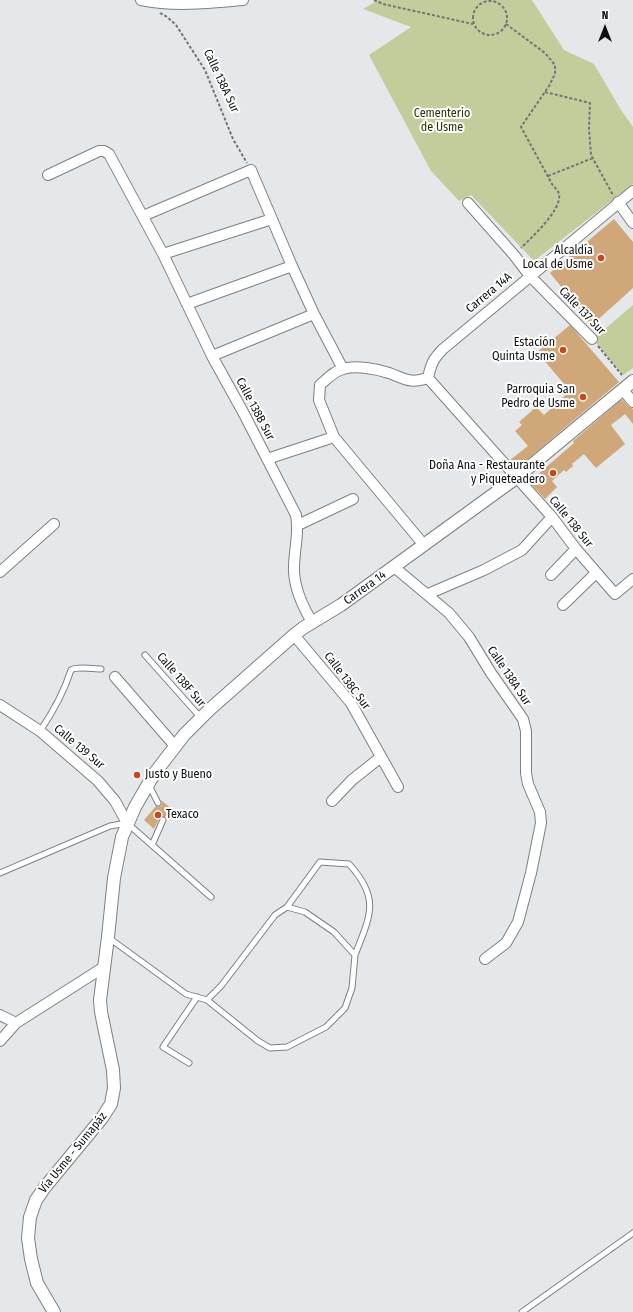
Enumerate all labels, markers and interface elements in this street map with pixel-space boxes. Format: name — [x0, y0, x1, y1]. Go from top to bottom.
north arrow — [585, 8, 625, 48]
text: N — [602, 9, 608, 22]
street label: Calle 138A Sur — [200, 47, 242, 115]
park label: Cementerio de Usme — [414, 107, 470, 135]
place label: Alcaldía Local de Usme — [522, 244, 593, 272]
marker: Alcaldía Local de Usme — [596, 253, 606, 263]
street label: Carrera 14A — [463, 270, 515, 316]
street label: Calle 137 Sur — [556, 284, 608, 338]
place label: Estación Quinta Usme — [492, 336, 555, 364]
marker: Estación Quinta Usme — [558, 345, 568, 355]
street label: Calle 138B Sur — [233, 375, 277, 443]
place label: Parroquia San Pedro de Usme — [501, 383, 575, 411]
marker: Parroquia San Pedro de Usme — [578, 392, 588, 402]
place label: Doña Ana - Restaurante y Piqueteadero — [429, 459, 545, 487]
marker: Doña Ana - Restaurante y Piqueteadero — [548, 468, 558, 478]
street label: Calle 138 Sur — [546, 493, 596, 551]
street label: Carrera 14 — [341, 568, 389, 608]
street label: Calle 138A Sur — [484, 644, 534, 708]
street label: Calle 138C Sur — [321, 649, 373, 713]
street label: Calle 138F Sur — [153, 650, 209, 710]
street label: Calle 139 Sur — [51, 722, 107, 772]
place label: Justo y Bueno — [145, 768, 212, 782]
marker: Justo y Bueno — [132, 770, 142, 780]
place label: Texaco — [166, 808, 199, 822]
marker: Texaco — [153, 810, 163, 820]
street label: Vía Usme - Sumapáz — [36, 1110, 110, 1196]

